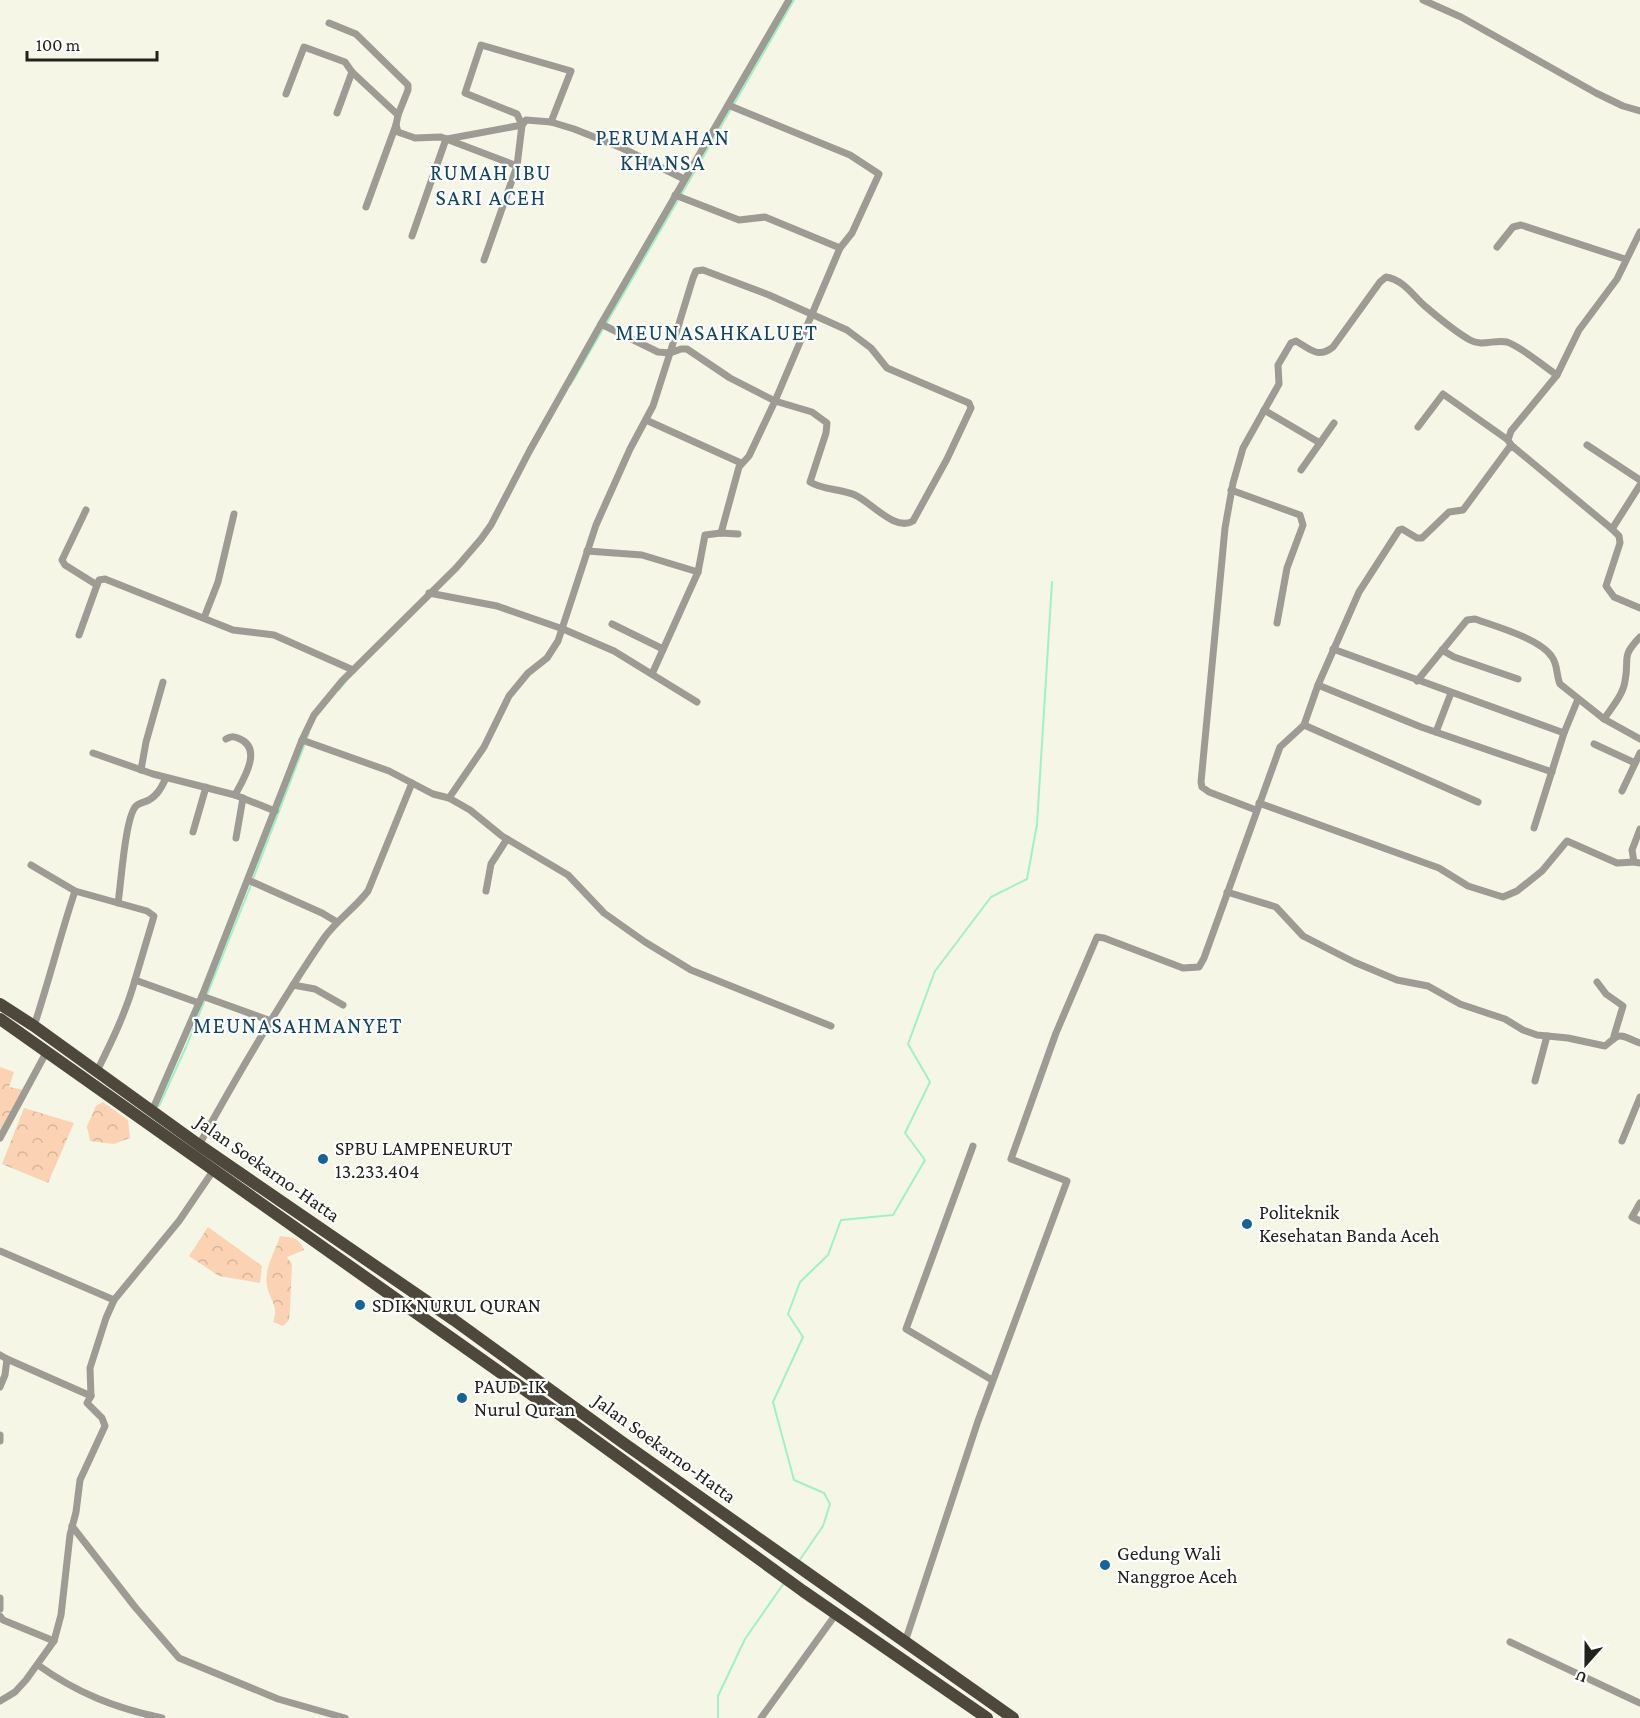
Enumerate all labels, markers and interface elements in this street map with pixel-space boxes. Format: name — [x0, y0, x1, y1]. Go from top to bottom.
scale bar — [27, 24, 158, 62]
text: 100 m — [36, 35, 81, 55]
district label: PERUMAHAN KHANSA — [596, 125, 730, 175]
district label: RUMAH IBU SARI ACEH — [430, 160, 552, 210]
district label: MEUNASAHKALUET — [615, 320, 819, 345]
district label: MEUNASAHMANYET — [193, 1013, 403, 1038]
street label: Jalan Soekarno-Hatta — [189, 1109, 344, 1227]
place label: SPBU LAMPENEURUT 13.233.404 — [335, 1137, 513, 1182]
marker: SPBU LAMPENEURUT 13.233.404 — [316, 1152, 330, 1166]
place label: Politeknik Kesehatan Banda Aceh — [1259, 1201, 1440, 1246]
marker: Politeknik Kesehatan Banda Aceh — [1240, 1217, 1254, 1231]
place label: SDIK NURUL QURAN — [372, 1294, 541, 1316]
marker: SDIK NURUL QURAN — [353, 1298, 367, 1312]
place label: PAUD-IK Nurul Quran — [474, 1375, 575, 1420]
street label: Jalan Soekarno-Hatta — [587, 1388, 741, 1508]
marker: PAUD-IK Nurul Quran — [455, 1391, 469, 1405]
place label: Gedung Wali Nanggroe Aceh — [1117, 1542, 1238, 1588]
marker: Gedung Wali Nanggroe Aceh — [1098, 1558, 1112, 1572]
north arrow — [1556, 1634, 1616, 1694]
text: U — [1573, 1668, 1589, 1687]

